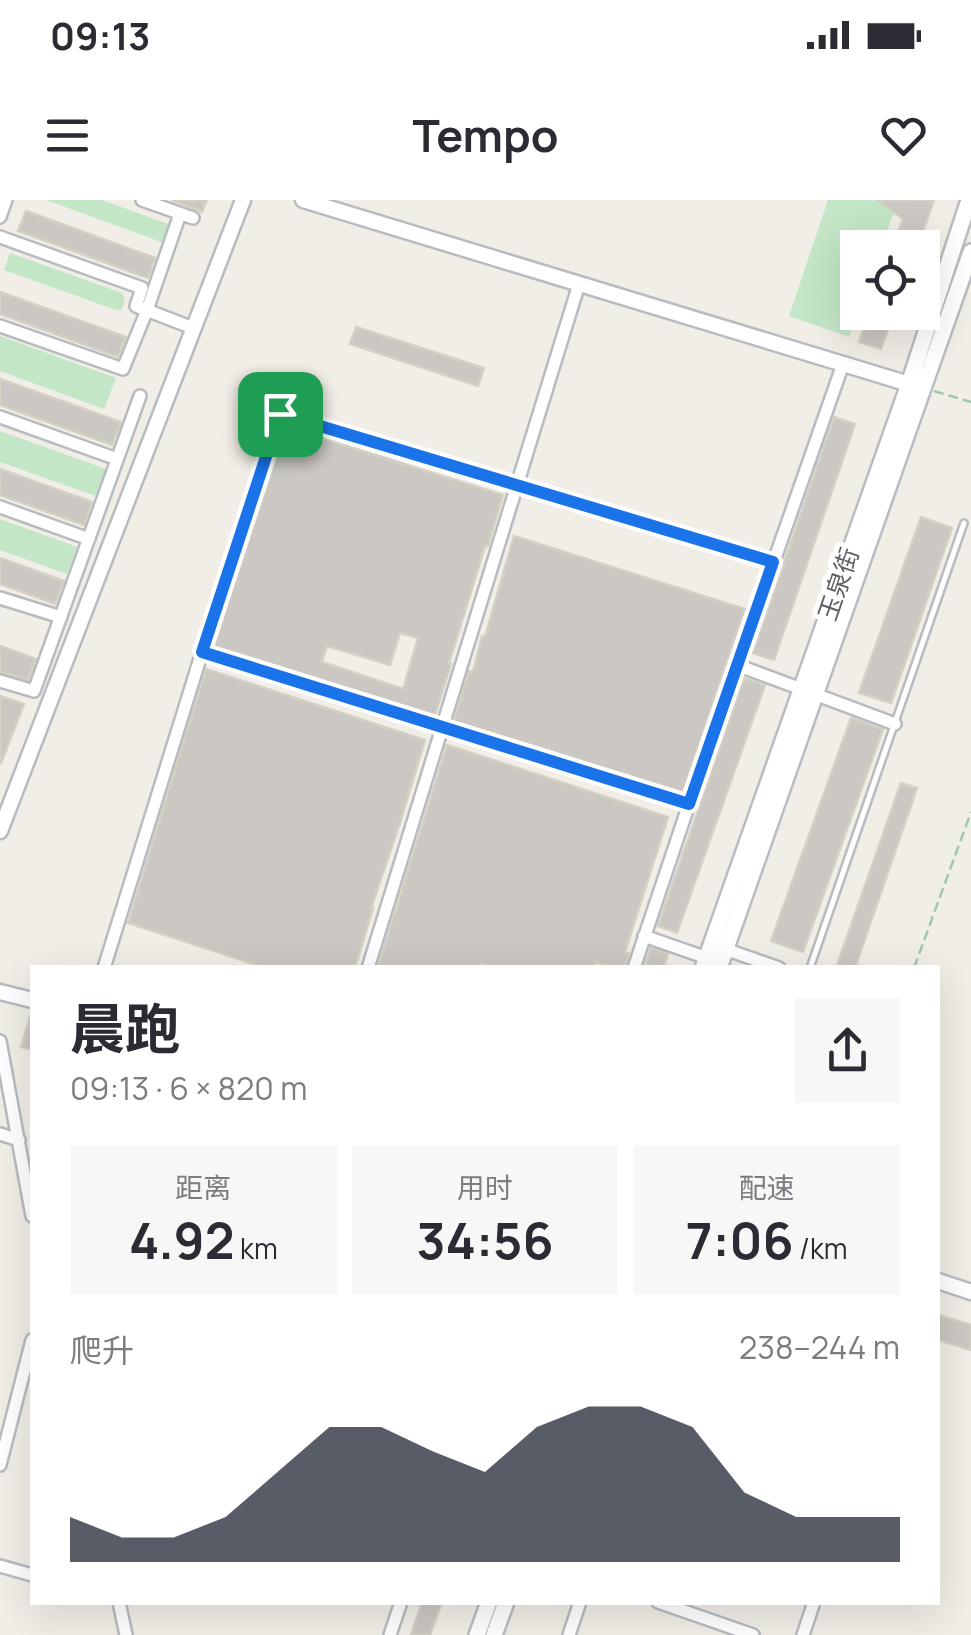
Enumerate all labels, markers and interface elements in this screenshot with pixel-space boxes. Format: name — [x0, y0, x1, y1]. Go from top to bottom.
text: 09:13 — [50, 9, 150, 61]
text: Tempo — [412, 104, 559, 166]
icon: menu — [40, 108, 95, 163]
icon: heart — [876, 108, 931, 163]
map controls — [840, 230, 940, 330]
button: locate — [840, 230, 940, 330]
pin — [238, 372, 323, 457]
icon: arrive — [253, 387, 308, 442]
street label: 玉泉街 — [809, 543, 867, 625]
text: 晨跑 — [70, 990, 180, 1066]
button: share — [795, 998, 900, 1103]
text: 09:13 · 6 × 820 m — [70, 1066, 307, 1110]
text: 距离 — [175, 1168, 231, 1206]
text: 用时 — [457, 1168, 513, 1206]
text: 配速 — [739, 1168, 795, 1206]
text: 4.92 — [129, 1206, 234, 1274]
text: 34:56 — [416, 1206, 554, 1274]
text: 7:06 — [686, 1206, 794, 1274]
text: km — [234, 1229, 278, 1267]
text: /km — [794, 1229, 848, 1267]
text: 238–244 m — [739, 1325, 900, 1369]
text: 爬升 — [70, 1328, 134, 1372]

